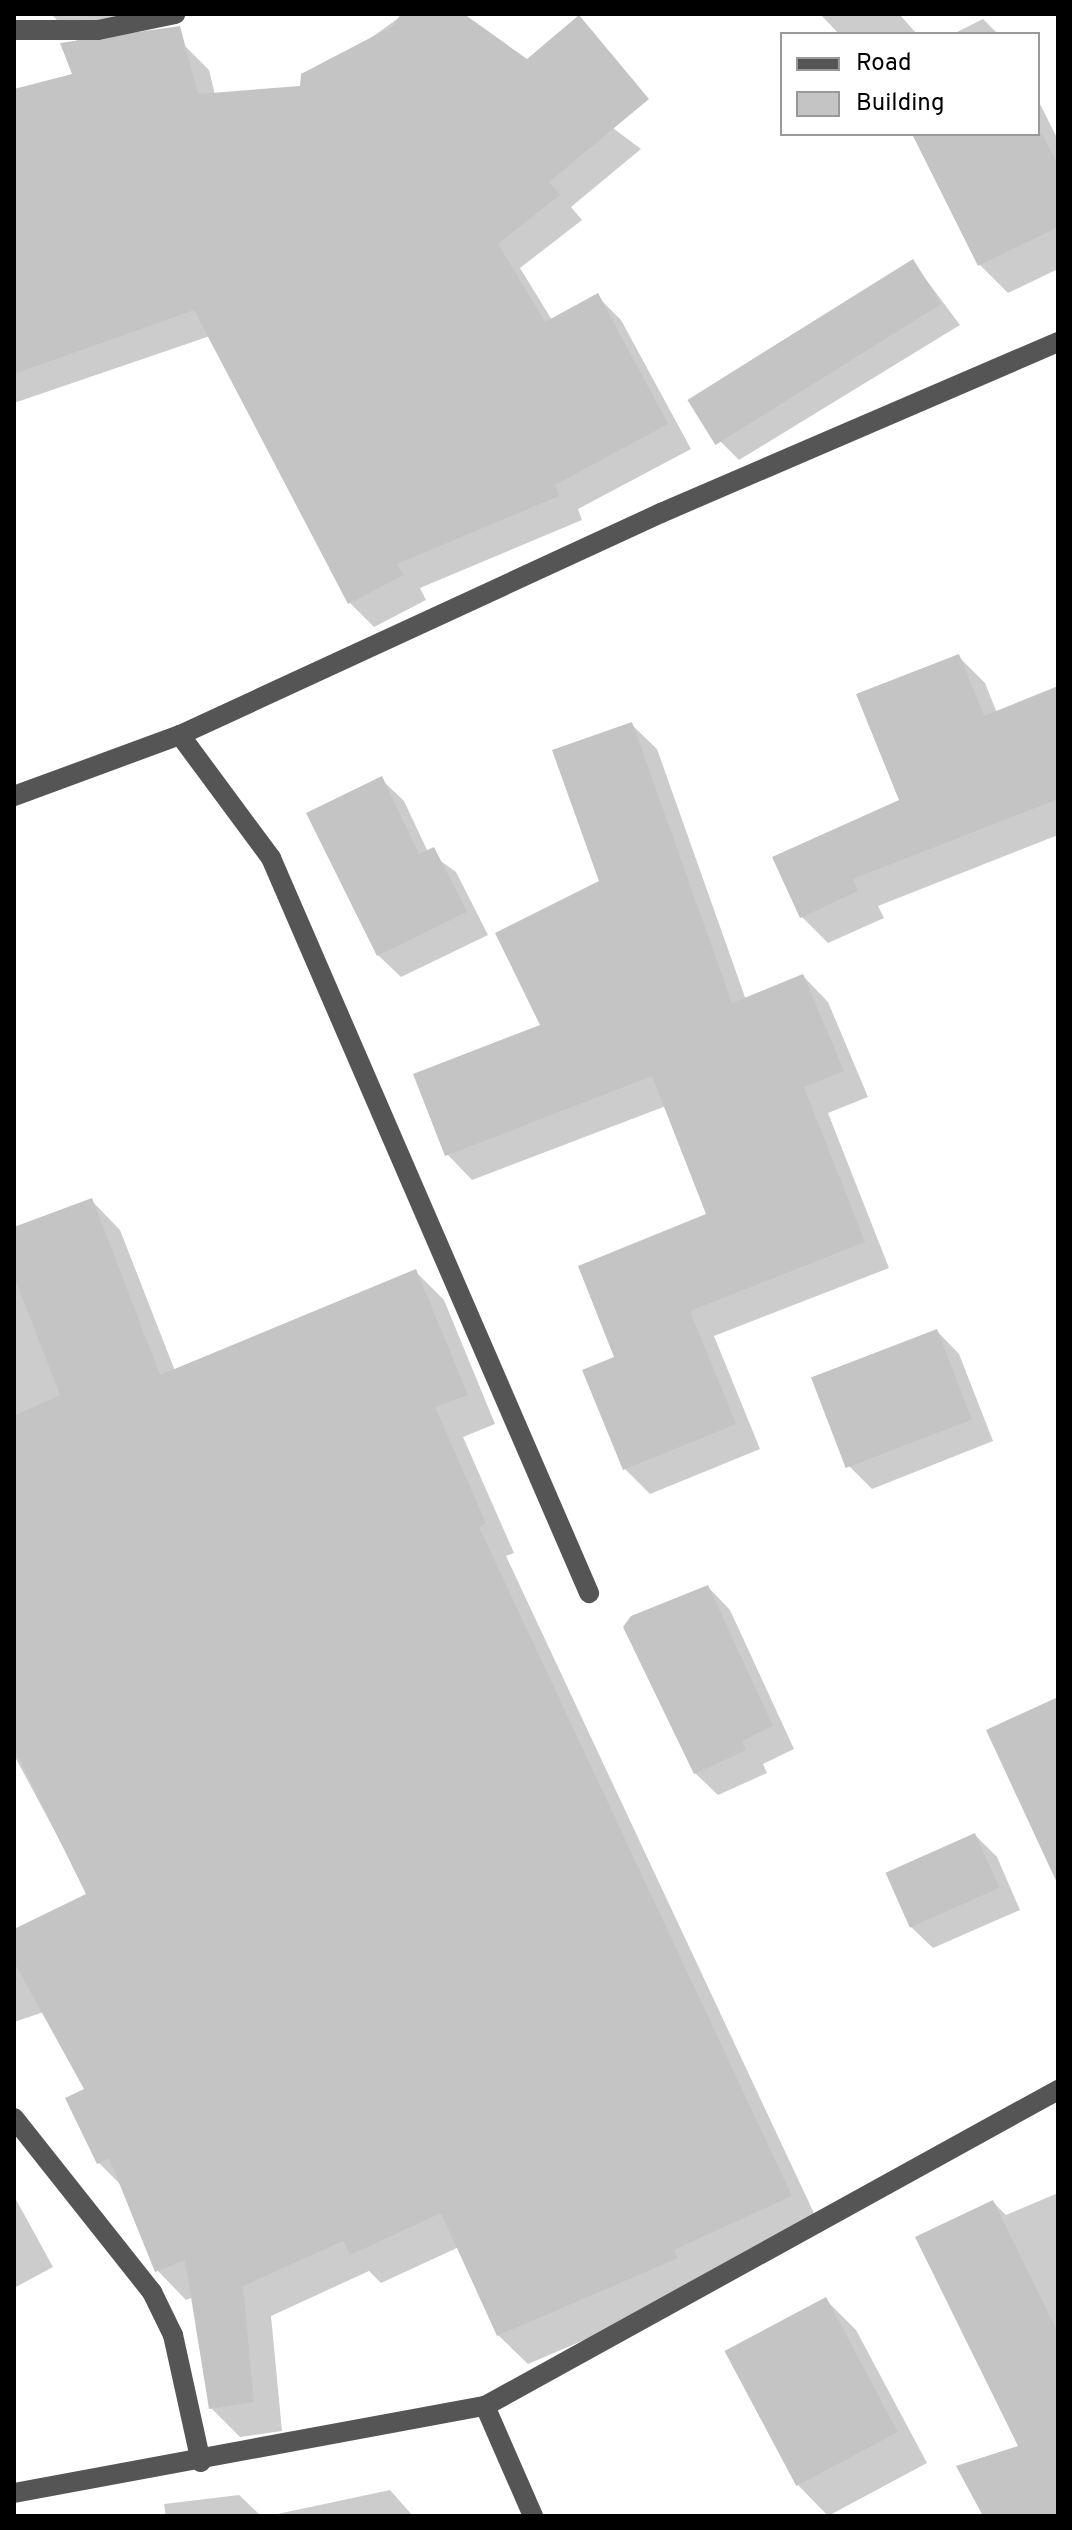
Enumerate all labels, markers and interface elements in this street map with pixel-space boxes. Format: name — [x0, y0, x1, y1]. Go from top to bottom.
legend — [780, 32, 1040, 136]
text: Road — [856, 49, 912, 79]
text: Building — [856, 89, 945, 119]

